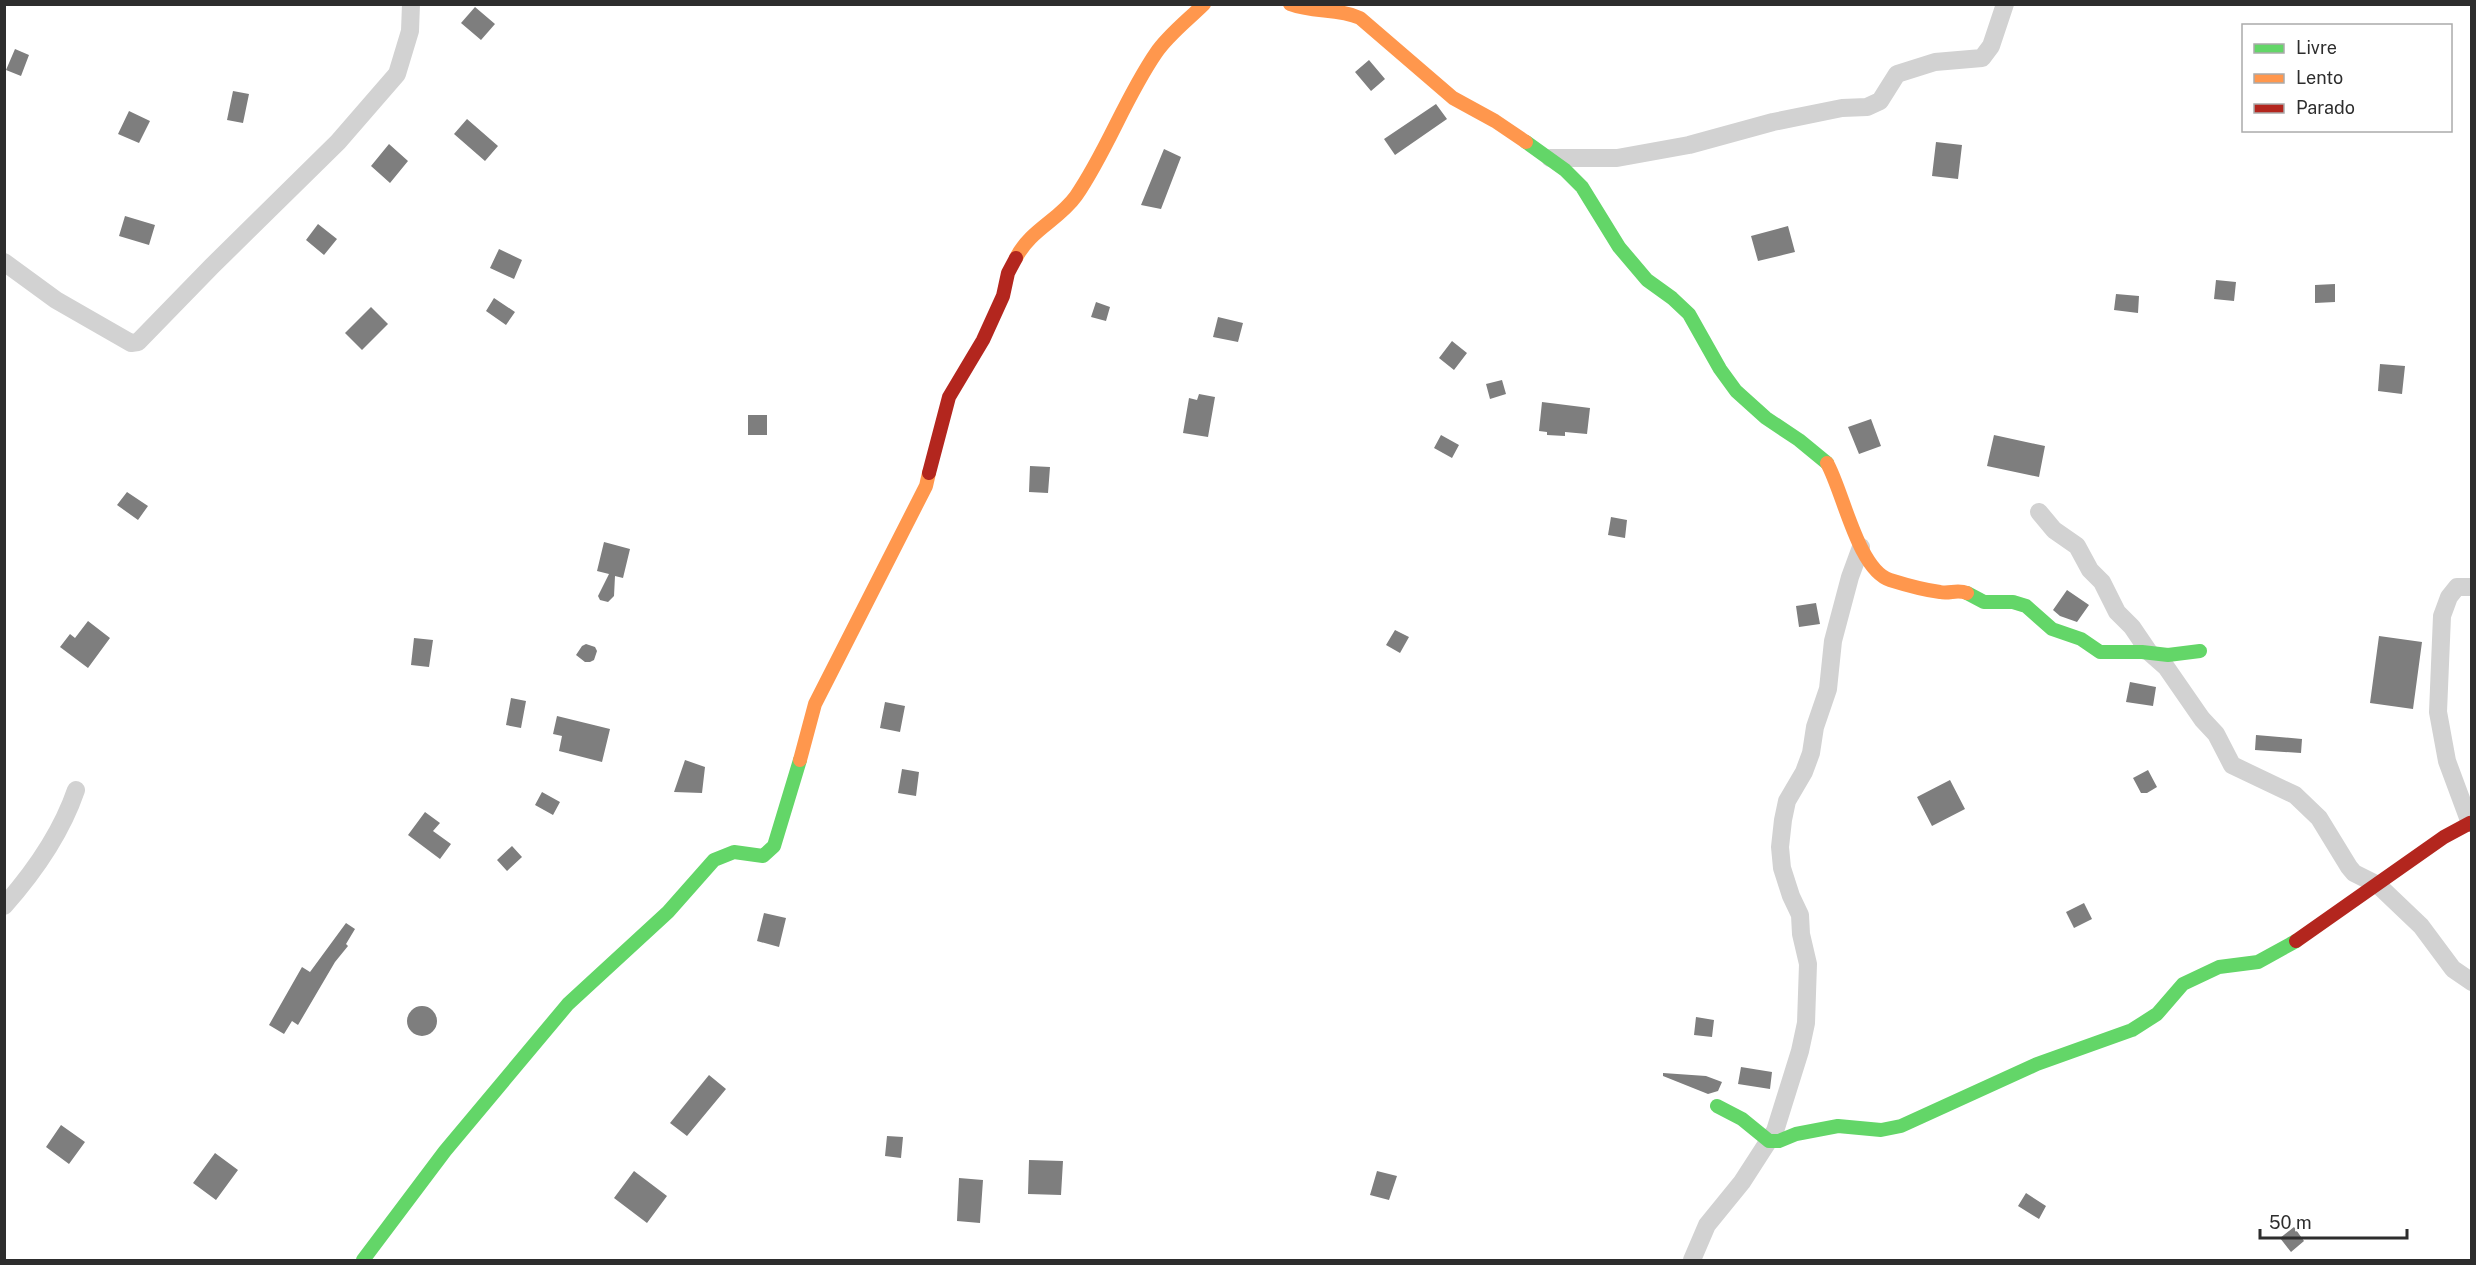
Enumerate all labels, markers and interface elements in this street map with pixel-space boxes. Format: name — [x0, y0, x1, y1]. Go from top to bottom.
legend — [2242, 24, 2452, 132]
text: Livre — [2296, 37, 2337, 58]
text: Lento — [2296, 67, 2343, 88]
text: Parado — [2296, 97, 2355, 118]
scale bar — [2260, 1202, 2407, 1240]
text: 50 m — [2269, 1212, 2312, 1233]

